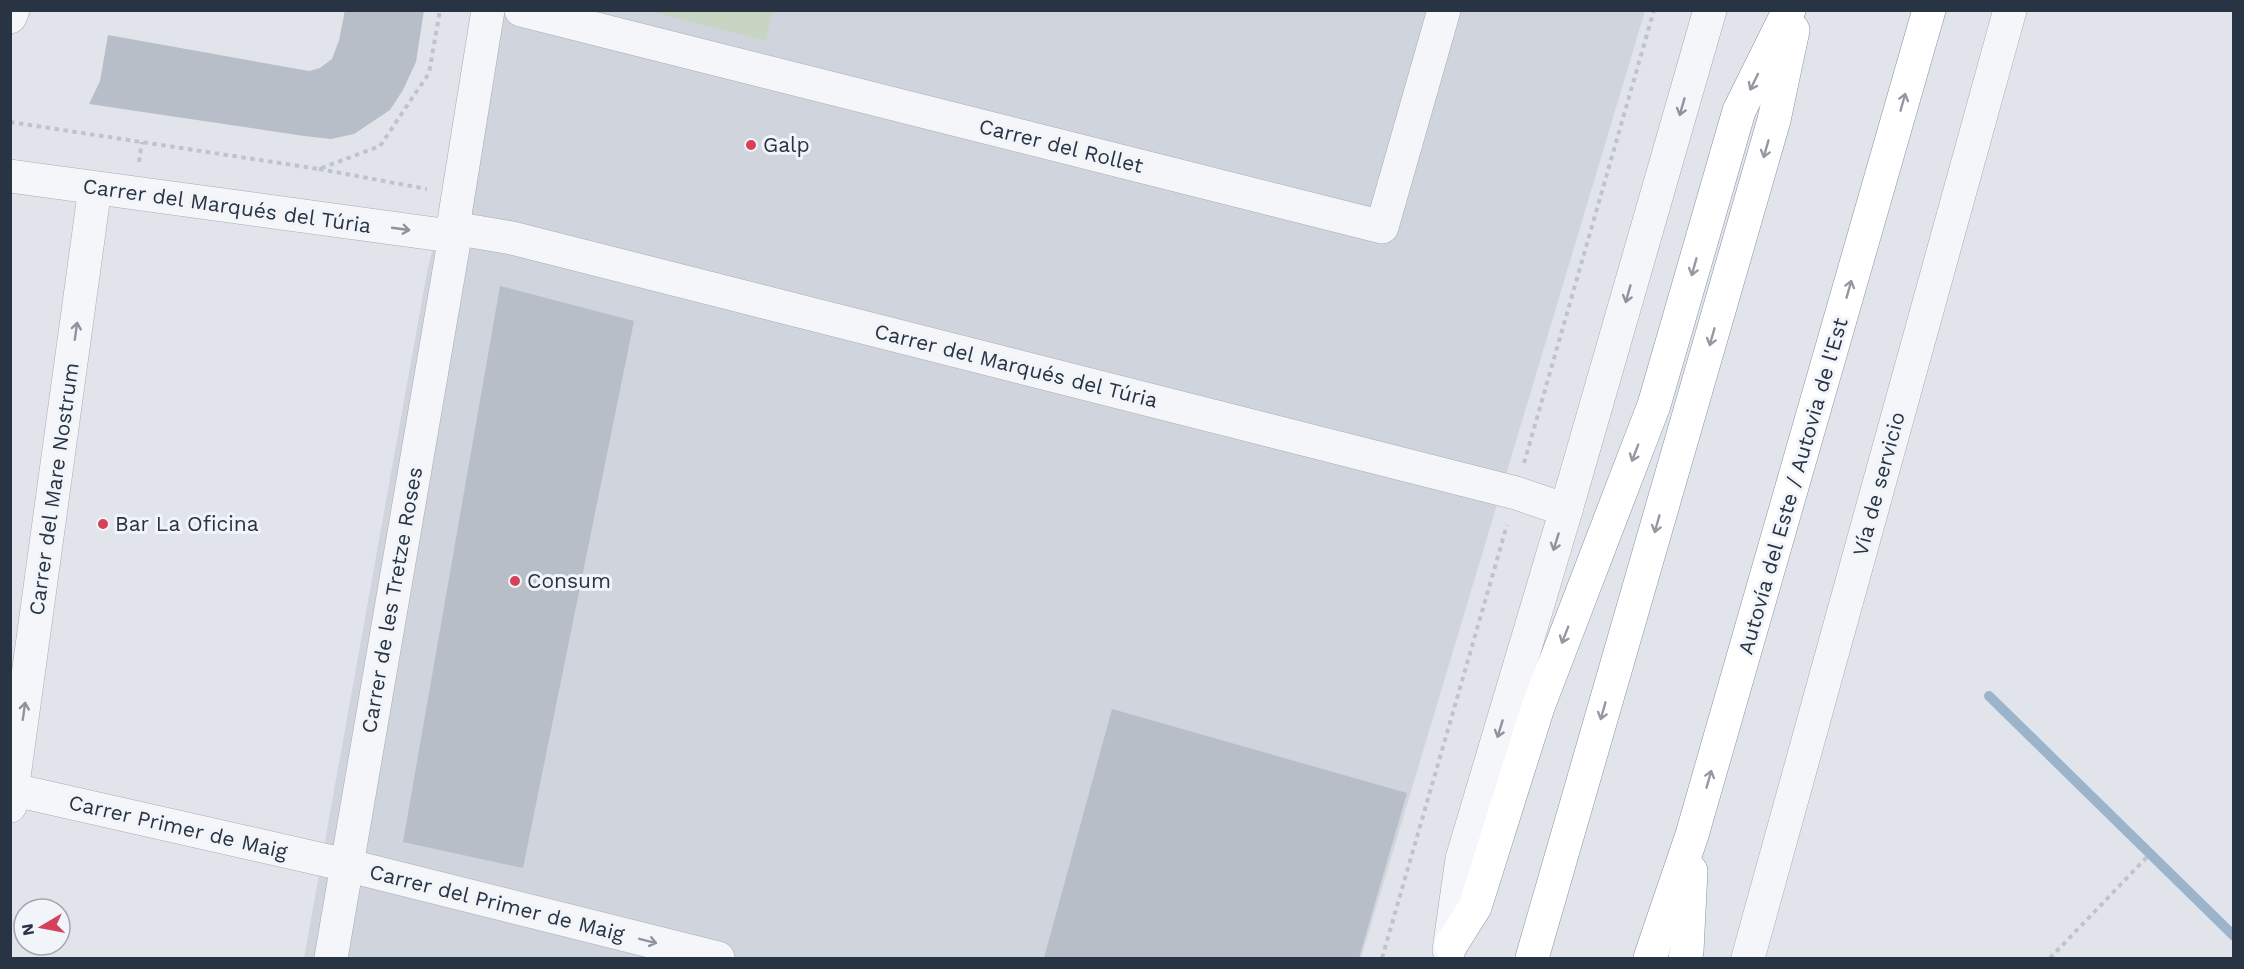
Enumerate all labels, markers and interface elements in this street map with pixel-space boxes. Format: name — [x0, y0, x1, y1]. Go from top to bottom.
one-way arrow — [1747, 72, 1759, 90]
one-way arrow — [1898, 93, 1909, 112]
one-way arrow — [1676, 97, 1687, 116]
street label: Carrer del Rollet — [976, 113, 1146, 178]
place label: Galp — [763, 132, 810, 157]
marker: Galp — [744, 138, 758, 152]
one-way arrow — [1759, 139, 1771, 158]
street label: Carrer del Marqués del Túria — [81, 173, 373, 238]
one-way arrow — [391, 224, 411, 235]
one-way arrow — [1688, 257, 1699, 276]
one-way arrow — [1844, 280, 1855, 299]
one-way arrow — [1622, 285, 1633, 304]
street label: Autovía del Este / Autovia de l'Est — [1732, 315, 1853, 657]
street label: Carrer del Marqués del Túria — [872, 318, 1160, 413]
one-way arrow — [71, 321, 82, 341]
one-way arrow — [1705, 327, 1717, 346]
street label: Carrer del Mare Nostrum — [23, 361, 84, 617]
street label: Vía de servicio — [1847, 409, 1910, 559]
one-way arrow — [1629, 443, 1640, 461]
street label: Carrer de les Tretze Roses — [356, 465, 427, 735]
place label: Bar La Oficina — [115, 511, 259, 536]
one-way arrow — [1651, 514, 1663, 533]
marker: Bar La Oficina — [96, 517, 110, 531]
one-way arrow — [1550, 532, 1561, 551]
place label: Consum — [527, 568, 611, 593]
marker: Consum — [508, 574, 522, 588]
one-way arrow — [1559, 625, 1570, 644]
one-way arrow — [19, 702, 30, 721]
one-way arrow — [1597, 702, 1609, 721]
one-way arrow — [1494, 719, 1505, 738]
one-way arrow — [1704, 770, 1715, 789]
street label: Carrer Primer de Maig — [66, 789, 291, 864]
street label: Carrer del Primer de Maig — [367, 859, 628, 947]
north arrow — [12, 897, 72, 957]
text: N — [17, 922, 38, 937]
one-way arrow — [638, 935, 657, 947]

